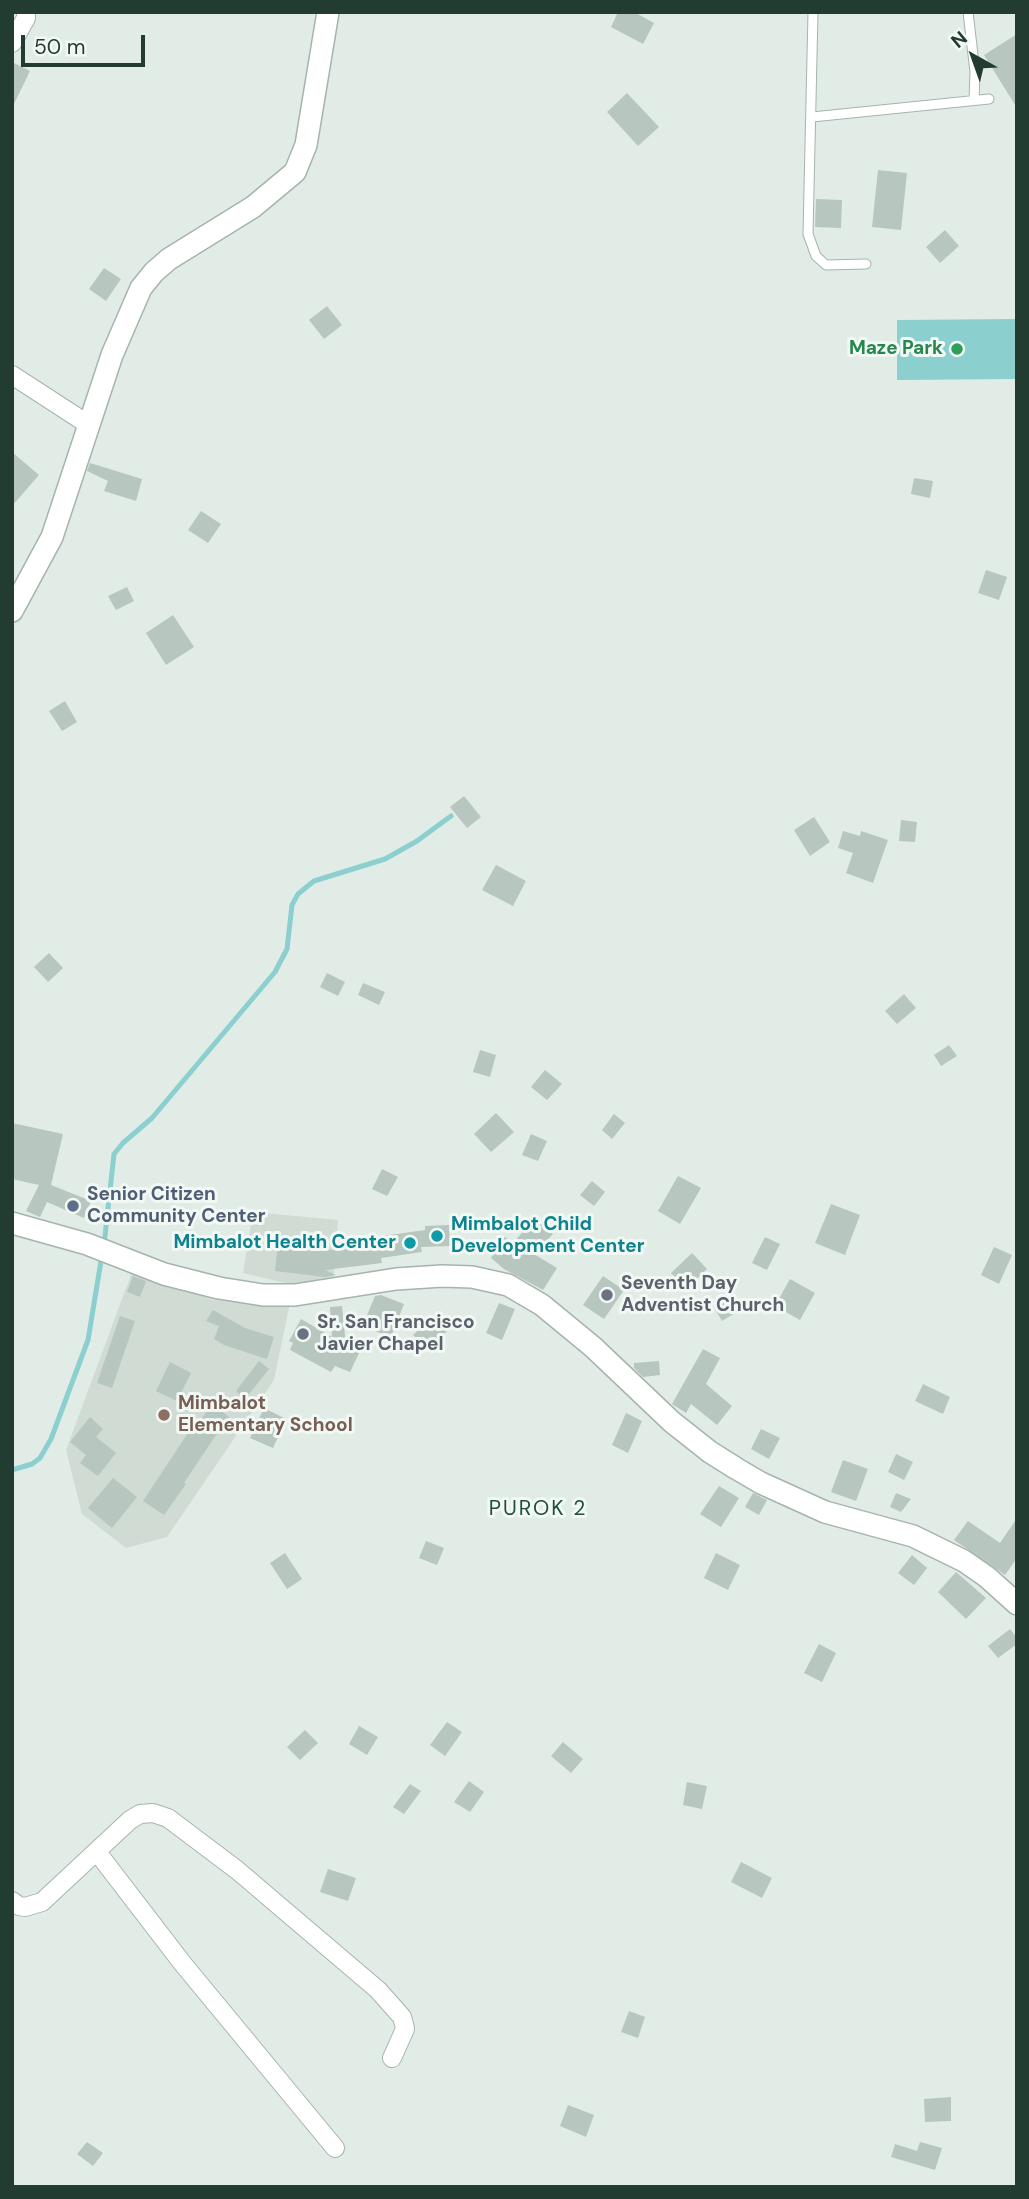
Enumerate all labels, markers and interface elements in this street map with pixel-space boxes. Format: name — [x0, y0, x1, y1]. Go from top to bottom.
scale bar — [24, 21, 149, 65]
north arrow — [938, 21, 1008, 91]
text: N — [946, 26, 973, 54]
text: 50 m — [34, 33, 85, 61]
place label: Maze Park — [849, 338, 943, 360]
marker: Maze Park — [949, 341, 965, 357]
place label: Senior Citizen Community Center — [87, 1184, 266, 1228]
marker: Senior Citizen Community Center — [65, 1198, 81, 1214]
place label: Mimbalot Child Development Center — [451, 1214, 644, 1258]
marker: Mimbalot Child Development Center — [429, 1228, 445, 1244]
place label: Mimbalot Health Center — [174, 1232, 396, 1254]
marker: Mimbalot Health Center — [402, 1235, 418, 1251]
place label: Seventh Day Adventist Church — [621, 1273, 784, 1317]
marker: Seventh Day Adventist Church — [599, 1287, 615, 1303]
place label: Sr. San Francisco Javier Chapel — [317, 1312, 475, 1356]
marker: Sr. San Francisco Javier Chapel — [295, 1326, 311, 1342]
place label: Mimbalot Elementary School — [178, 1393, 353, 1437]
marker: Mimbalot Elementary School — [156, 1407, 172, 1423]
district label: PUROK 2 — [490, 1496, 586, 1522]

